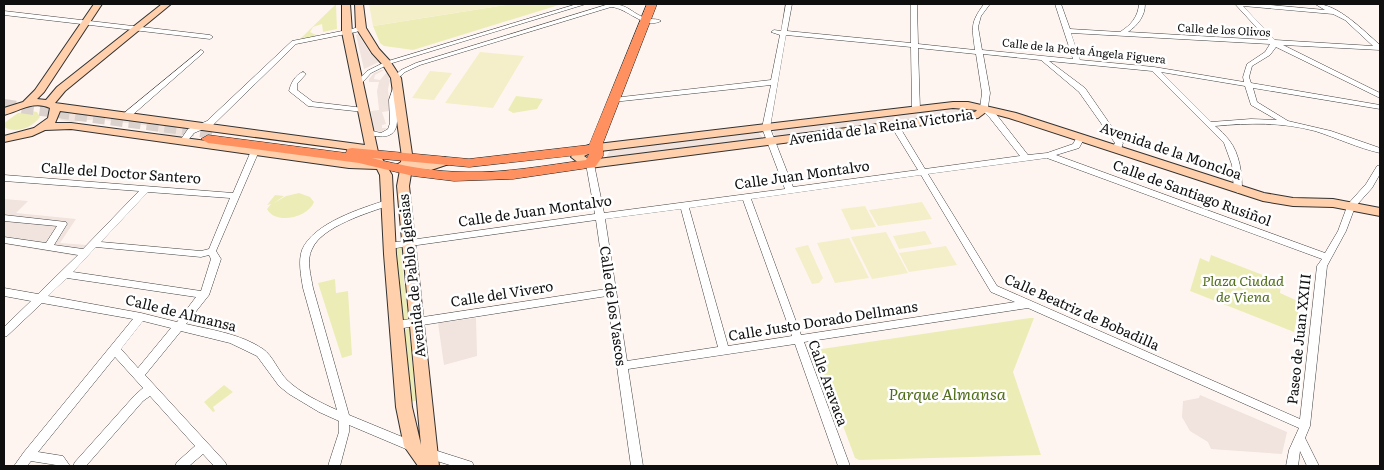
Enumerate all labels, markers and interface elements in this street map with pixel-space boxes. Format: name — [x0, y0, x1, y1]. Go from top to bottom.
street label: Calle de los Olivos — [1177, 19, 1271, 39]
street label: Calle de la Poeta Ángela Figuera — [1001, 33, 1167, 67]
street label: Avenida de la Reina Victoria — [787, 103, 975, 149]
street label: Avenida de la Moncloa — [1098, 116, 1245, 184]
street label: Calle de Santiago Rusiñol — [1110, 154, 1275, 230]
street label: Calle Juan Montalvo — [733, 155, 871, 193]
street label: Calle del Doctor Santero — [40, 156, 202, 188]
street label: Calle de Juan Montalvo — [457, 189, 613, 231]
street label: Avenida de Pablo Iglesias — [392, 193, 430, 359]
street label: Calle de los Vascos — [596, 245, 632, 367]
street label: Calle Beatriz de Bobadilla — [1002, 268, 1164, 355]
park label: Plaza Ciudad de Viena — [1202, 270, 1284, 306]
street label: Paseo de Juan XXIII — [1281, 272, 1315, 405]
street label: Calle del Vivero — [449, 275, 555, 311]
street label: Calle de Almansa — [124, 289, 239, 336]
street label: Calle Justo Dorado Dellmans — [727, 295, 919, 345]
street label: Calle Aravaca — [804, 337, 854, 429]
park label: Parque Almansa — [888, 381, 1007, 405]

